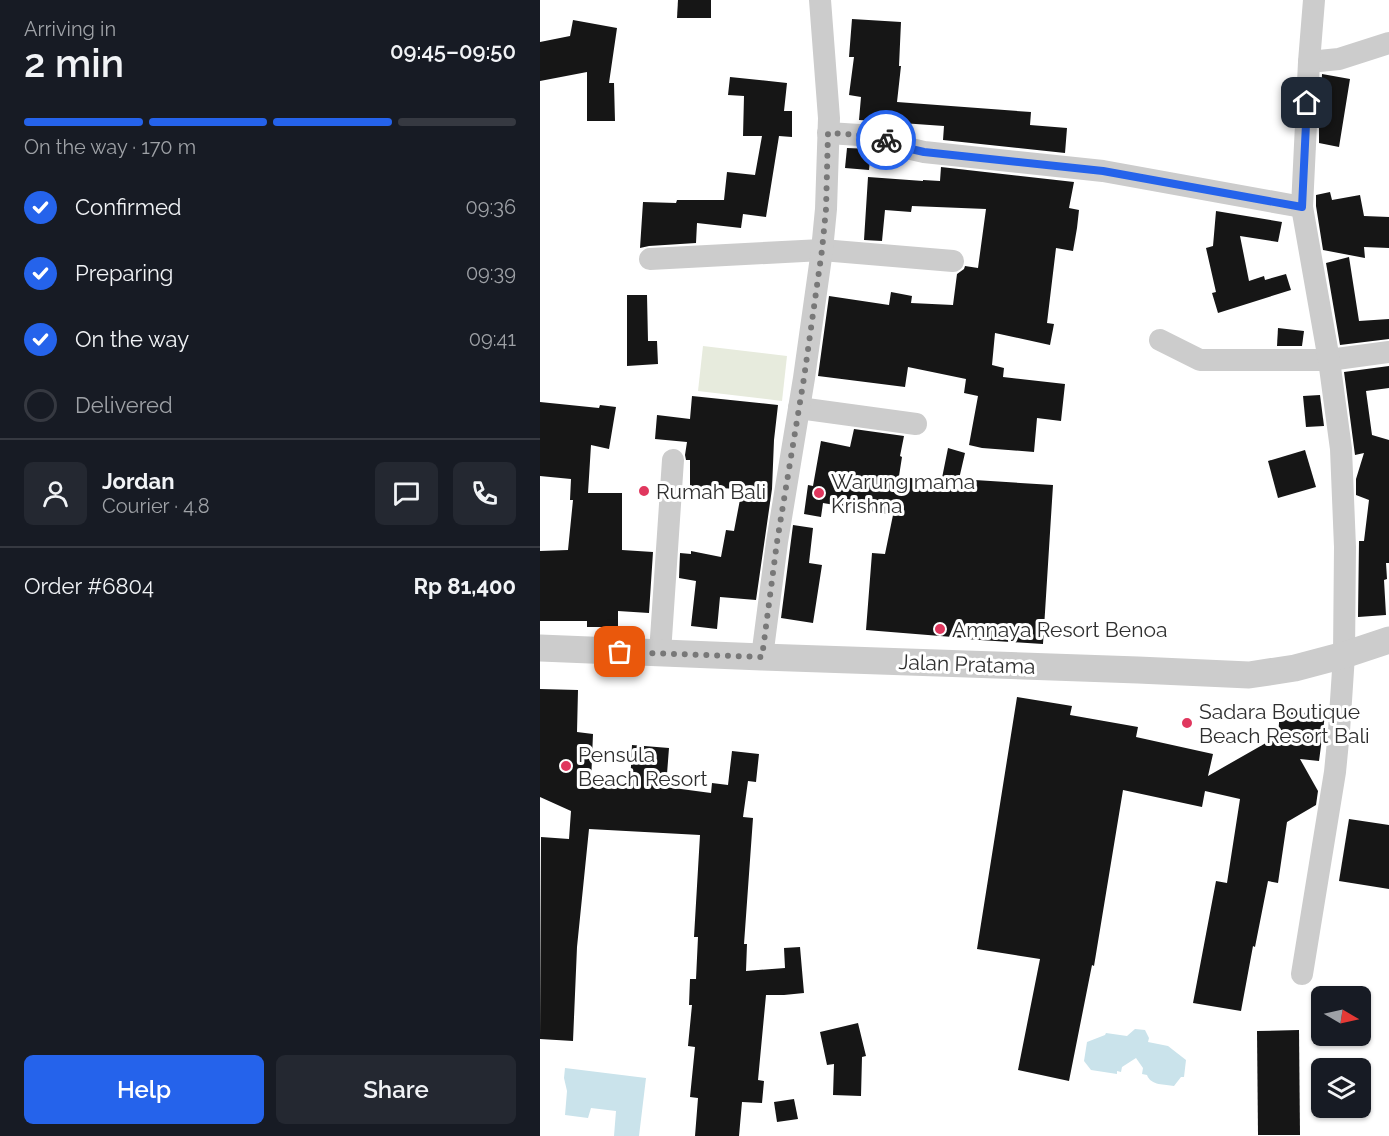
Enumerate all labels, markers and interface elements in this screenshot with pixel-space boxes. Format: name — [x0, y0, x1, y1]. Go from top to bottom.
text: Arriving in — [24, 17, 116, 41]
text: 09:45–09:50 — [390, 38, 516, 64]
text: 2 min — [24, 40, 124, 86]
pin — [1281, 77, 1332, 128]
icon: home — [1290, 86, 1323, 119]
courier — [856, 110, 916, 170]
icon: bike — [870, 124, 903, 157]
text: On the way · 170 m — [24, 135, 196, 159]
icon: check — [24, 191, 57, 224]
text: Confirmed — [75, 194, 182, 220]
text: 09:36 — [466, 195, 516, 219]
icon: check — [24, 257, 57, 290]
text: Preparing — [75, 260, 173, 286]
text: 09:39 — [466, 261, 516, 285]
icon: check — [24, 323, 57, 356]
text: On the way — [75, 326, 189, 352]
text: 09:41 — [469, 327, 516, 351]
text: Delivered — [75, 392, 173, 418]
button: person — [24, 462, 87, 525]
button: chat — [375, 462, 438, 525]
button: phone — [453, 462, 516, 525]
text: Jordan — [102, 468, 174, 494]
place label: Warung mama Krishna — [831, 469, 975, 518]
place label: Rumah Bali — [656, 479, 766, 504]
marker: Rumah Bali — [637, 484, 651, 498]
marker: Warung mama Krishna — [812, 486, 826, 500]
text: Courier · 4.8 — [102, 494, 210, 518]
text: Order #6804 — [24, 573, 154, 599]
text: Rp 81,400 — [413, 573, 516, 599]
place label: Amnaya Resort Benoa — [952, 617, 1167, 642]
marker: Amnaya Resort Benoa — [933, 622, 947, 636]
pin — [594, 626, 645, 677]
icon: bag — [603, 635, 636, 668]
street label: Jalan Pratama — [898, 649, 1036, 679]
place label: Sadara Boutique Beach Resort Bali — [1199, 699, 1370, 748]
marker: Sadara Boutique Beach Resort Bali — [1180, 716, 1194, 730]
place label: Pensula Beach Resort — [578, 742, 708, 791]
marker: Pensula Beach Resort — [559, 759, 573, 773]
north arrow — [1311, 986, 1371, 1046]
map controls — [1311, 986, 1371, 1118]
button: Help — [24, 1055, 264, 1124]
button: Share — [276, 1055, 516, 1124]
button: layers — [1311, 1058, 1371, 1118]

